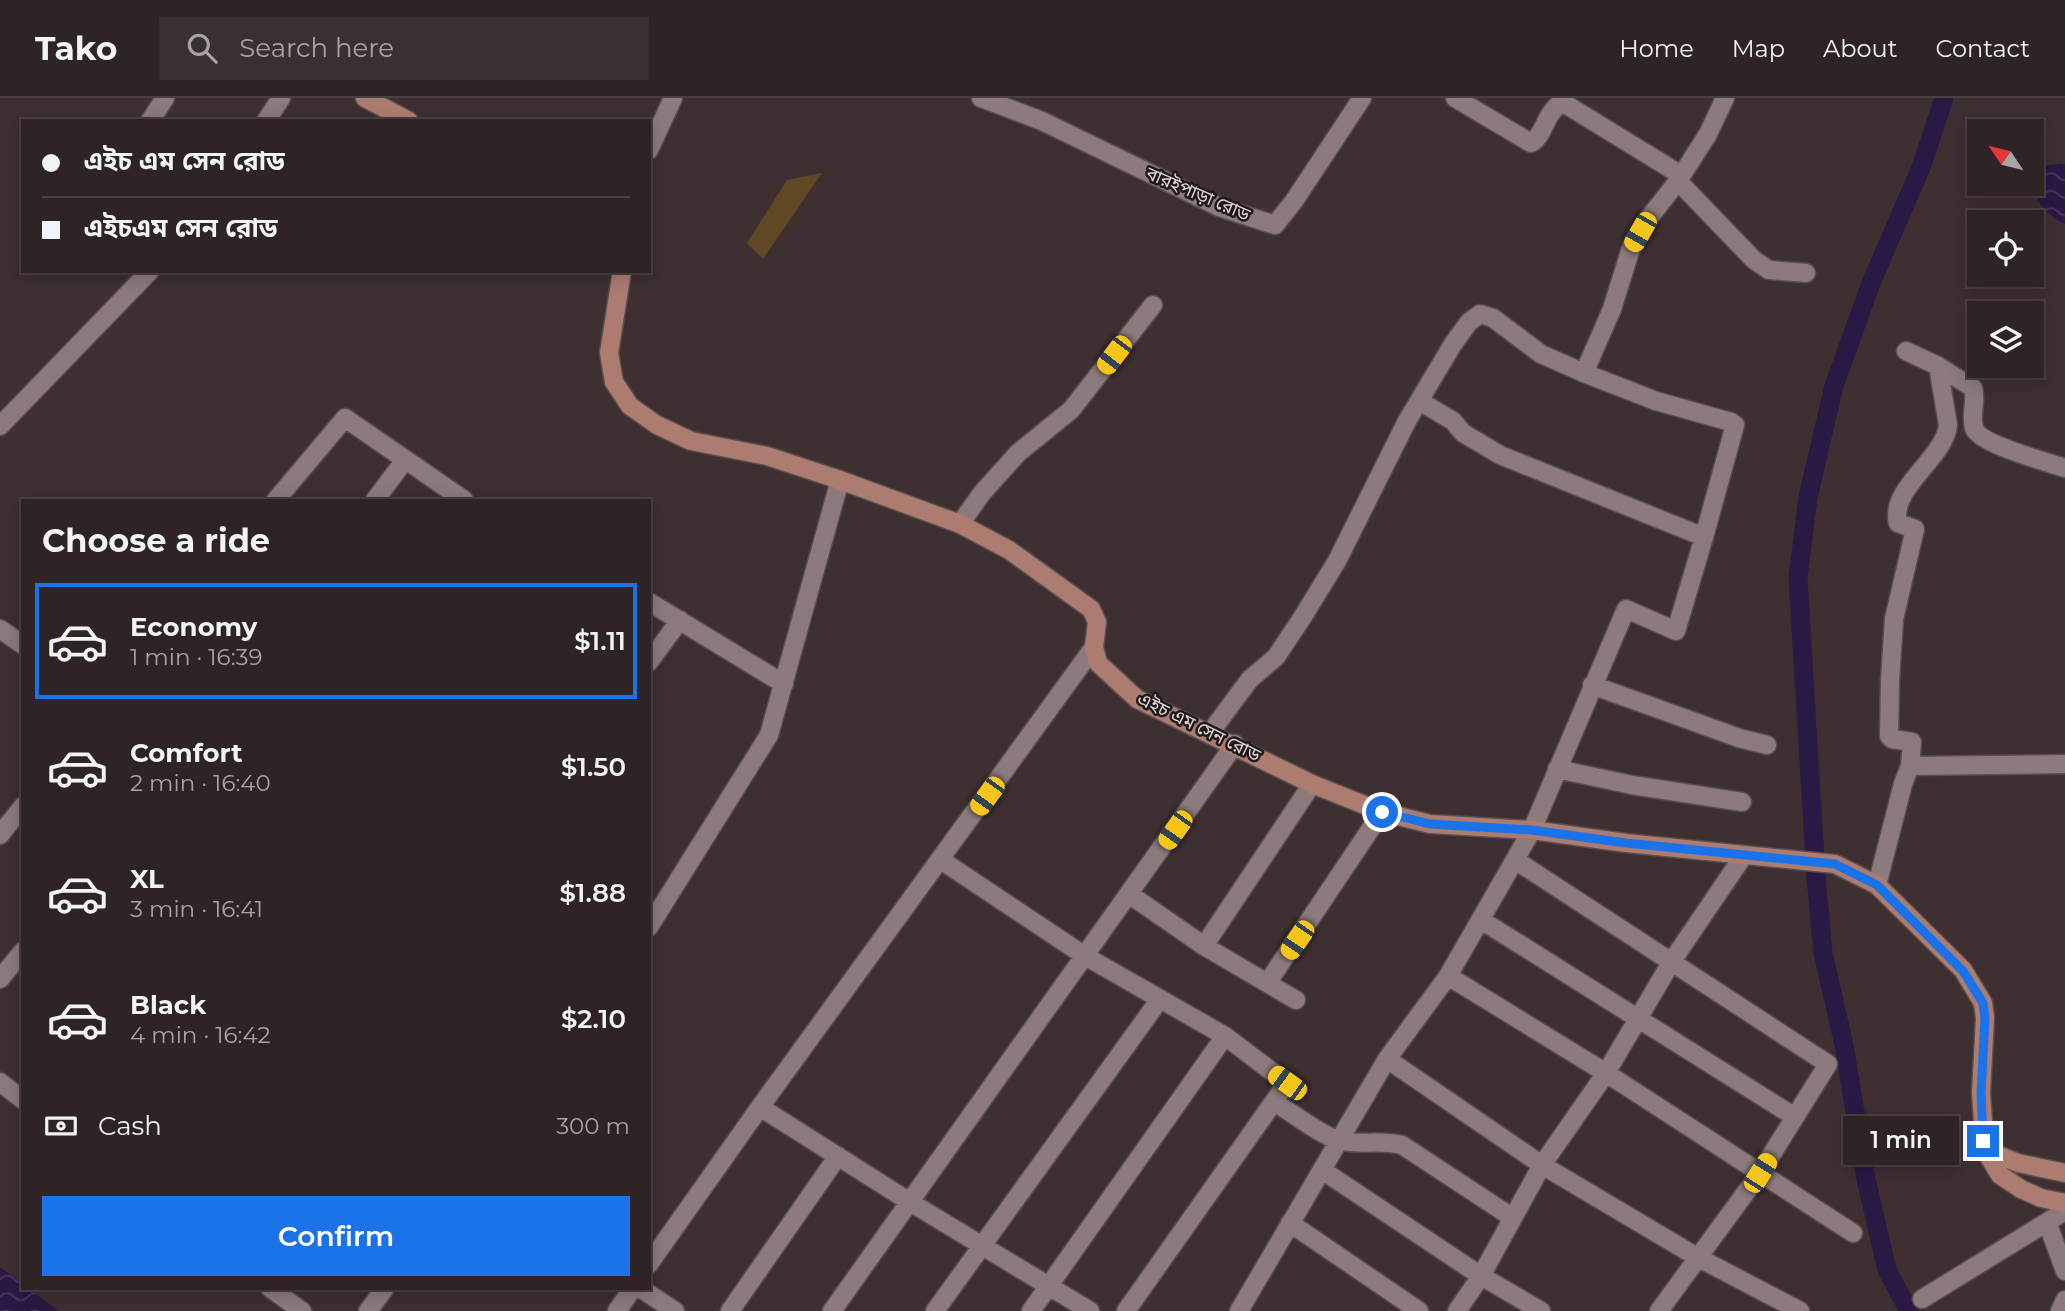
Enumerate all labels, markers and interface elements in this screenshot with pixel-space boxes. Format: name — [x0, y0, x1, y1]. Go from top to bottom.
search box — [159, 17, 649, 80]
text: Tako — [35, 28, 117, 68]
icon: search — [183, 29, 221, 67]
text: Search here — [239, 32, 394, 64]
text: Home — [1619, 34, 1694, 63]
text: Map — [1732, 34, 1785, 63]
text: About — [1823, 34, 1897, 63]
text: Contact — [1935, 34, 2030, 63]
north arrow — [1967, 119, 2044, 196]
map controls — [1967, 119, 2044, 378]
text: এইচ এম সেন রোড — [84, 145, 285, 177]
street label: বারইপাড়া রোড — [1142, 162, 1253, 226]
car — [1621, 209, 1660, 255]
button: locate — [1967, 210, 2044, 287]
text: এইচএম সেন রোড — [84, 212, 278, 244]
button: layers — [1967, 301, 2044, 378]
car — [1093, 332, 1136, 378]
text: Choose a ride — [42, 521, 270, 560]
icon: car — [46, 610, 109, 673]
text: Economy — [130, 611, 257, 643]
text: $1.11 — [574, 625, 626, 657]
text: 1 min · 16:39 — [130, 643, 262, 671]
street label: এইচ এম সেন রোড — [1134, 688, 1264, 766]
icon: car — [46, 736, 109, 799]
text: Comfort — [130, 737, 242, 769]
text: $1.50 — [561, 751, 626, 783]
text: 2 min · 16:40 — [130, 769, 271, 797]
car — [967, 773, 1008, 819]
route start — [1366, 796, 1398, 828]
car — [1155, 807, 1196, 853]
icon: car — [46, 862, 109, 925]
text: XL — [130, 863, 164, 895]
text: $1.88 — [559, 877, 626, 909]
text: 3 min · 16:41 — [130, 895, 263, 923]
car — [1277, 917, 1318, 963]
icon: car — [46, 988, 109, 1051]
text: Black — [130, 989, 206, 1021]
text: $2.10 — [561, 1003, 626, 1035]
text: 4 min · 16:42 — [130, 1021, 271, 1049]
car — [1264, 1062, 1311, 1104]
icon: cash — [42, 1107, 80, 1145]
text: Cash — [98, 1110, 162, 1142]
text: 300 m — [556, 1112, 630, 1140]
callout: 1 min — [1843, 1116, 1958, 1166]
route end — [1967, 1125, 1999, 1157]
text: 1 min — [1870, 1126, 1932, 1154]
car — [1740, 1150, 1781, 1196]
button: Confirm — [42, 1196, 630, 1276]

